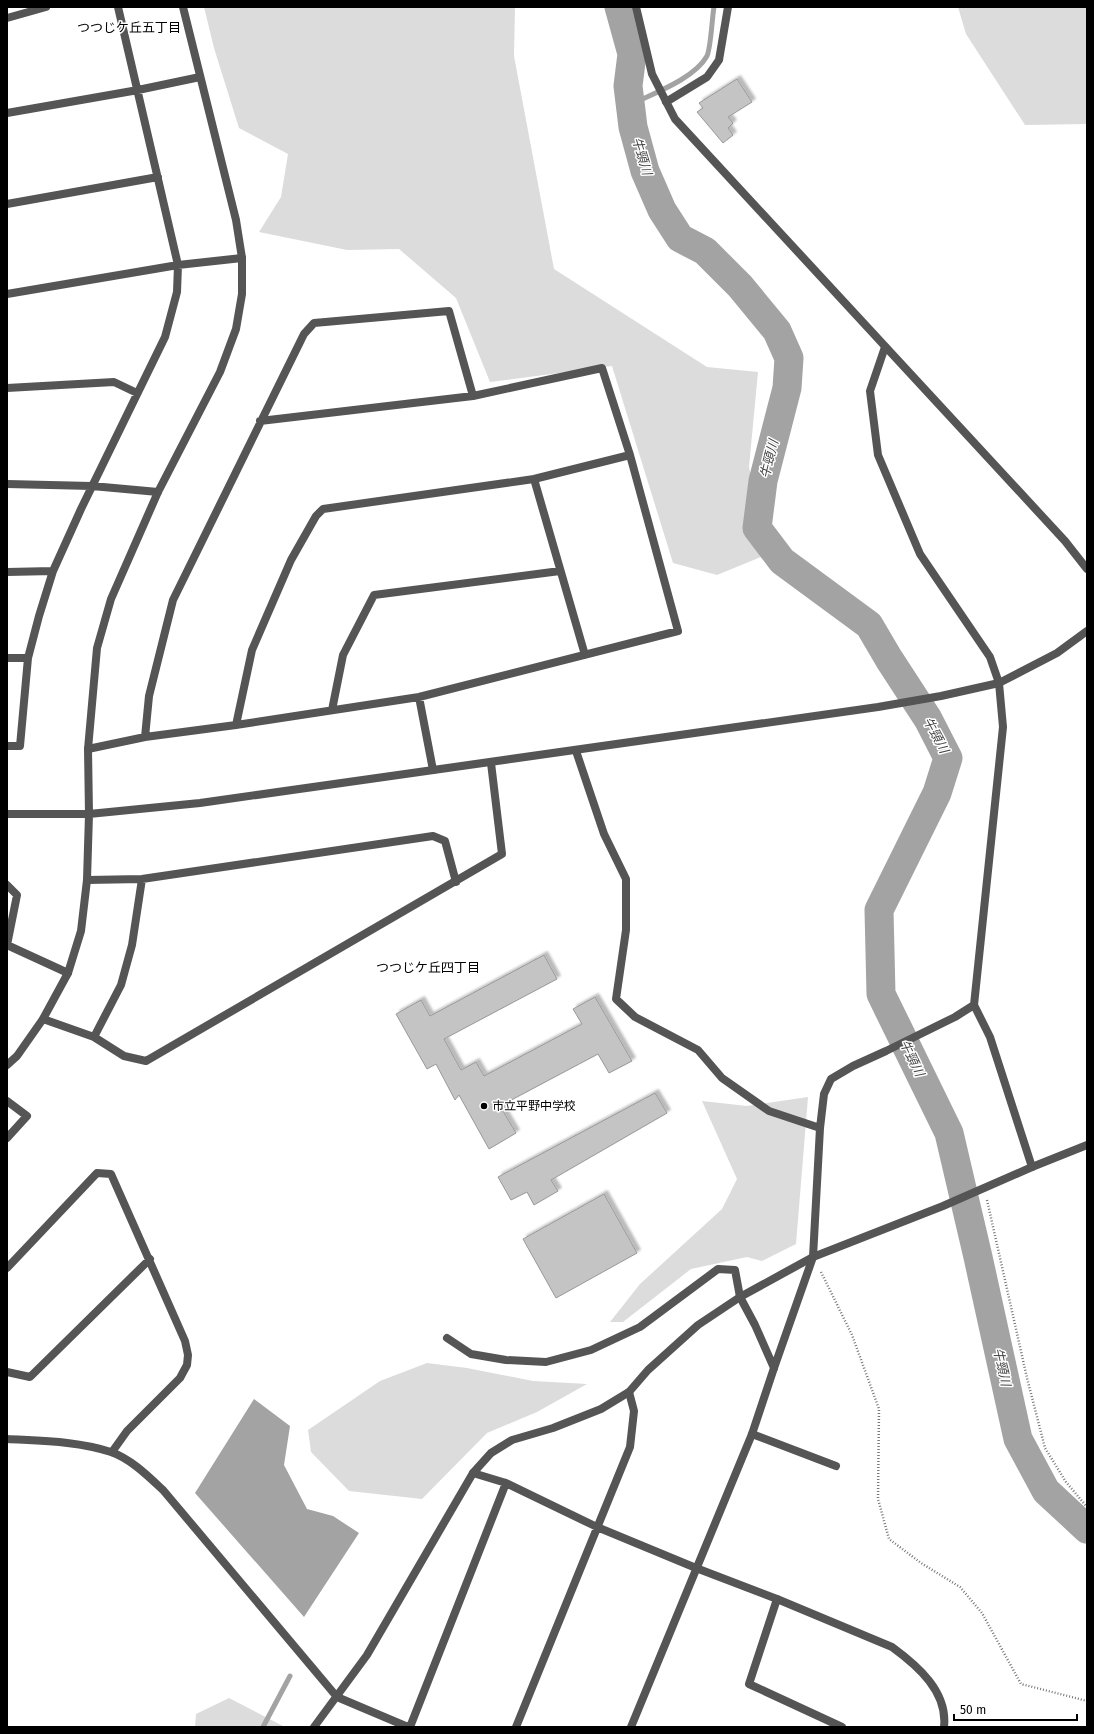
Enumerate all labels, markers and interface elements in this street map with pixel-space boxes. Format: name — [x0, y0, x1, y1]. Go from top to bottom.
district label: つつじケ丘五丁目 — [77, 20, 181, 35]
water label: 牛頸川 — [629, 135, 655, 179]
water label: 牛頸川 — [757, 436, 781, 480]
water label: 牛頸川 — [920, 714, 953, 757]
district label: つつじケ丘四丁目 — [376, 960, 480, 975]
water label: 牛頸川 — [897, 1037, 928, 1081]
place label: 市立平野中学校 — [492, 1099, 576, 1113]
marker: 市立平野中学校 — [479, 1101, 489, 1111]
water label: 牛頸川 — [990, 1346, 1014, 1390]
scale bar — [954, 1696, 1077, 1722]
text: 50 m — [960, 1703, 986, 1717]

